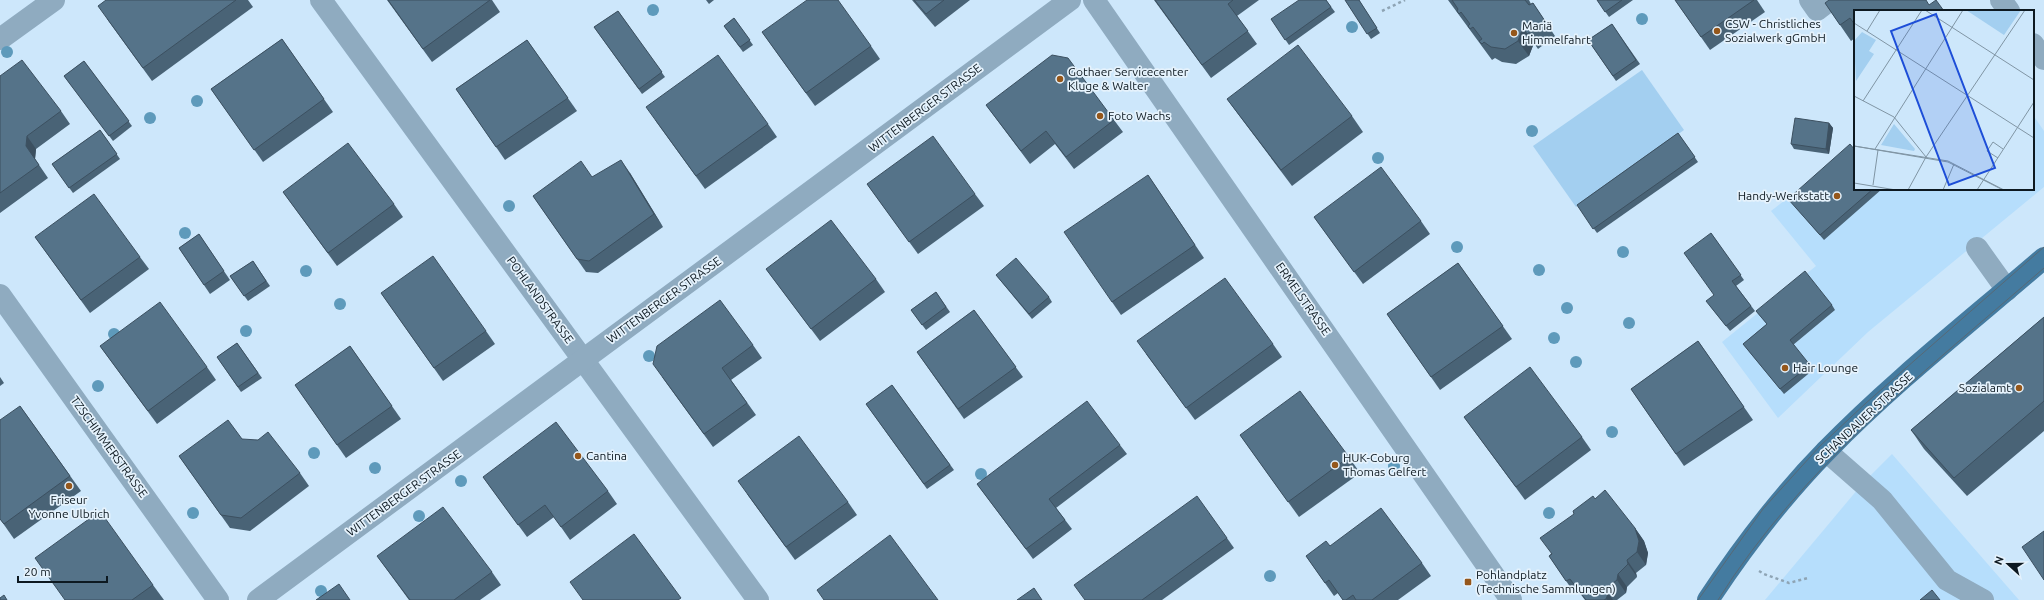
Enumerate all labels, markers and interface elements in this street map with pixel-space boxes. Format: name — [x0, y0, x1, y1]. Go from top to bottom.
inset map — [1854, 10, 2034, 190]
place label: CSW - Christliches Sozialwerk gGmbH — [1725, 17, 1826, 44]
place label: Mariä Himmelfahrt — [1522, 19, 1591, 46]
marker: CSW - Christliches Sozialwerk gGmbH — [1712, 26, 1722, 36]
marker: Mariä Himmelfahrt — [1509, 28, 1519, 38]
street label: WITTENBERGER STRASSE — [866, 61, 984, 154]
place label: Gothaer Servicecenter Kluge & Walter — [1068, 65, 1189, 92]
marker: Gothaer Servicecenter Kluge & Walter — [1055, 74, 1065, 84]
place label: Foto Wachs — [1108, 109, 1170, 122]
marker: Foto Wachs — [1095, 111, 1105, 121]
place label: Handy-Werkstatt — [1738, 189, 1829, 202]
marker: Handy-Werkstatt — [1832, 191, 1842, 201]
street label: POHLANDSTRASSE — [505, 254, 576, 346]
street label: WITTENBERGER STRASSE — [604, 254, 723, 345]
street label: ERMELSTRASSE — [1274, 260, 1333, 338]
place label: Hair Lounge — [1793, 361, 1858, 374]
marker: Hair Lounge — [1780, 363, 1790, 373]
street label: SCHANDAUER STRASSE — [1813, 369, 1915, 466]
place label: Sozialamt — [1959, 381, 2011, 394]
marker: Sozialamt — [2014, 383, 2024, 393]
street label: TZSCHIMMERSTRASSE — [68, 394, 151, 500]
street label: WITTENBERGER STRASSE — [344, 447, 463, 538]
place label: Cantina — [586, 449, 627, 462]
marker: Cantina — [573, 451, 583, 461]
place label: HUK-Coburg Thomas Gelfert — [1343, 451, 1426, 478]
marker: HUK-Coburg Thomas Gelfert — [1330, 460, 1340, 470]
marker: Friseur Yvonne Ulbrich — [64, 481, 74, 491]
place label: Friseur Yvonne Ulbrich — [28, 493, 110, 520]
north arrow — [1988, 544, 2028, 584]
text: N — [1992, 554, 2006, 566]
scale bar — [18, 558, 107, 584]
text: 20 m — [24, 565, 51, 578]
place label: Pohlandplatz (Technische Sammlungen) — [1476, 568, 1616, 596]
marker: Pohlandplatz (Technische Sammlungen) — [1463, 577, 1473, 587]

